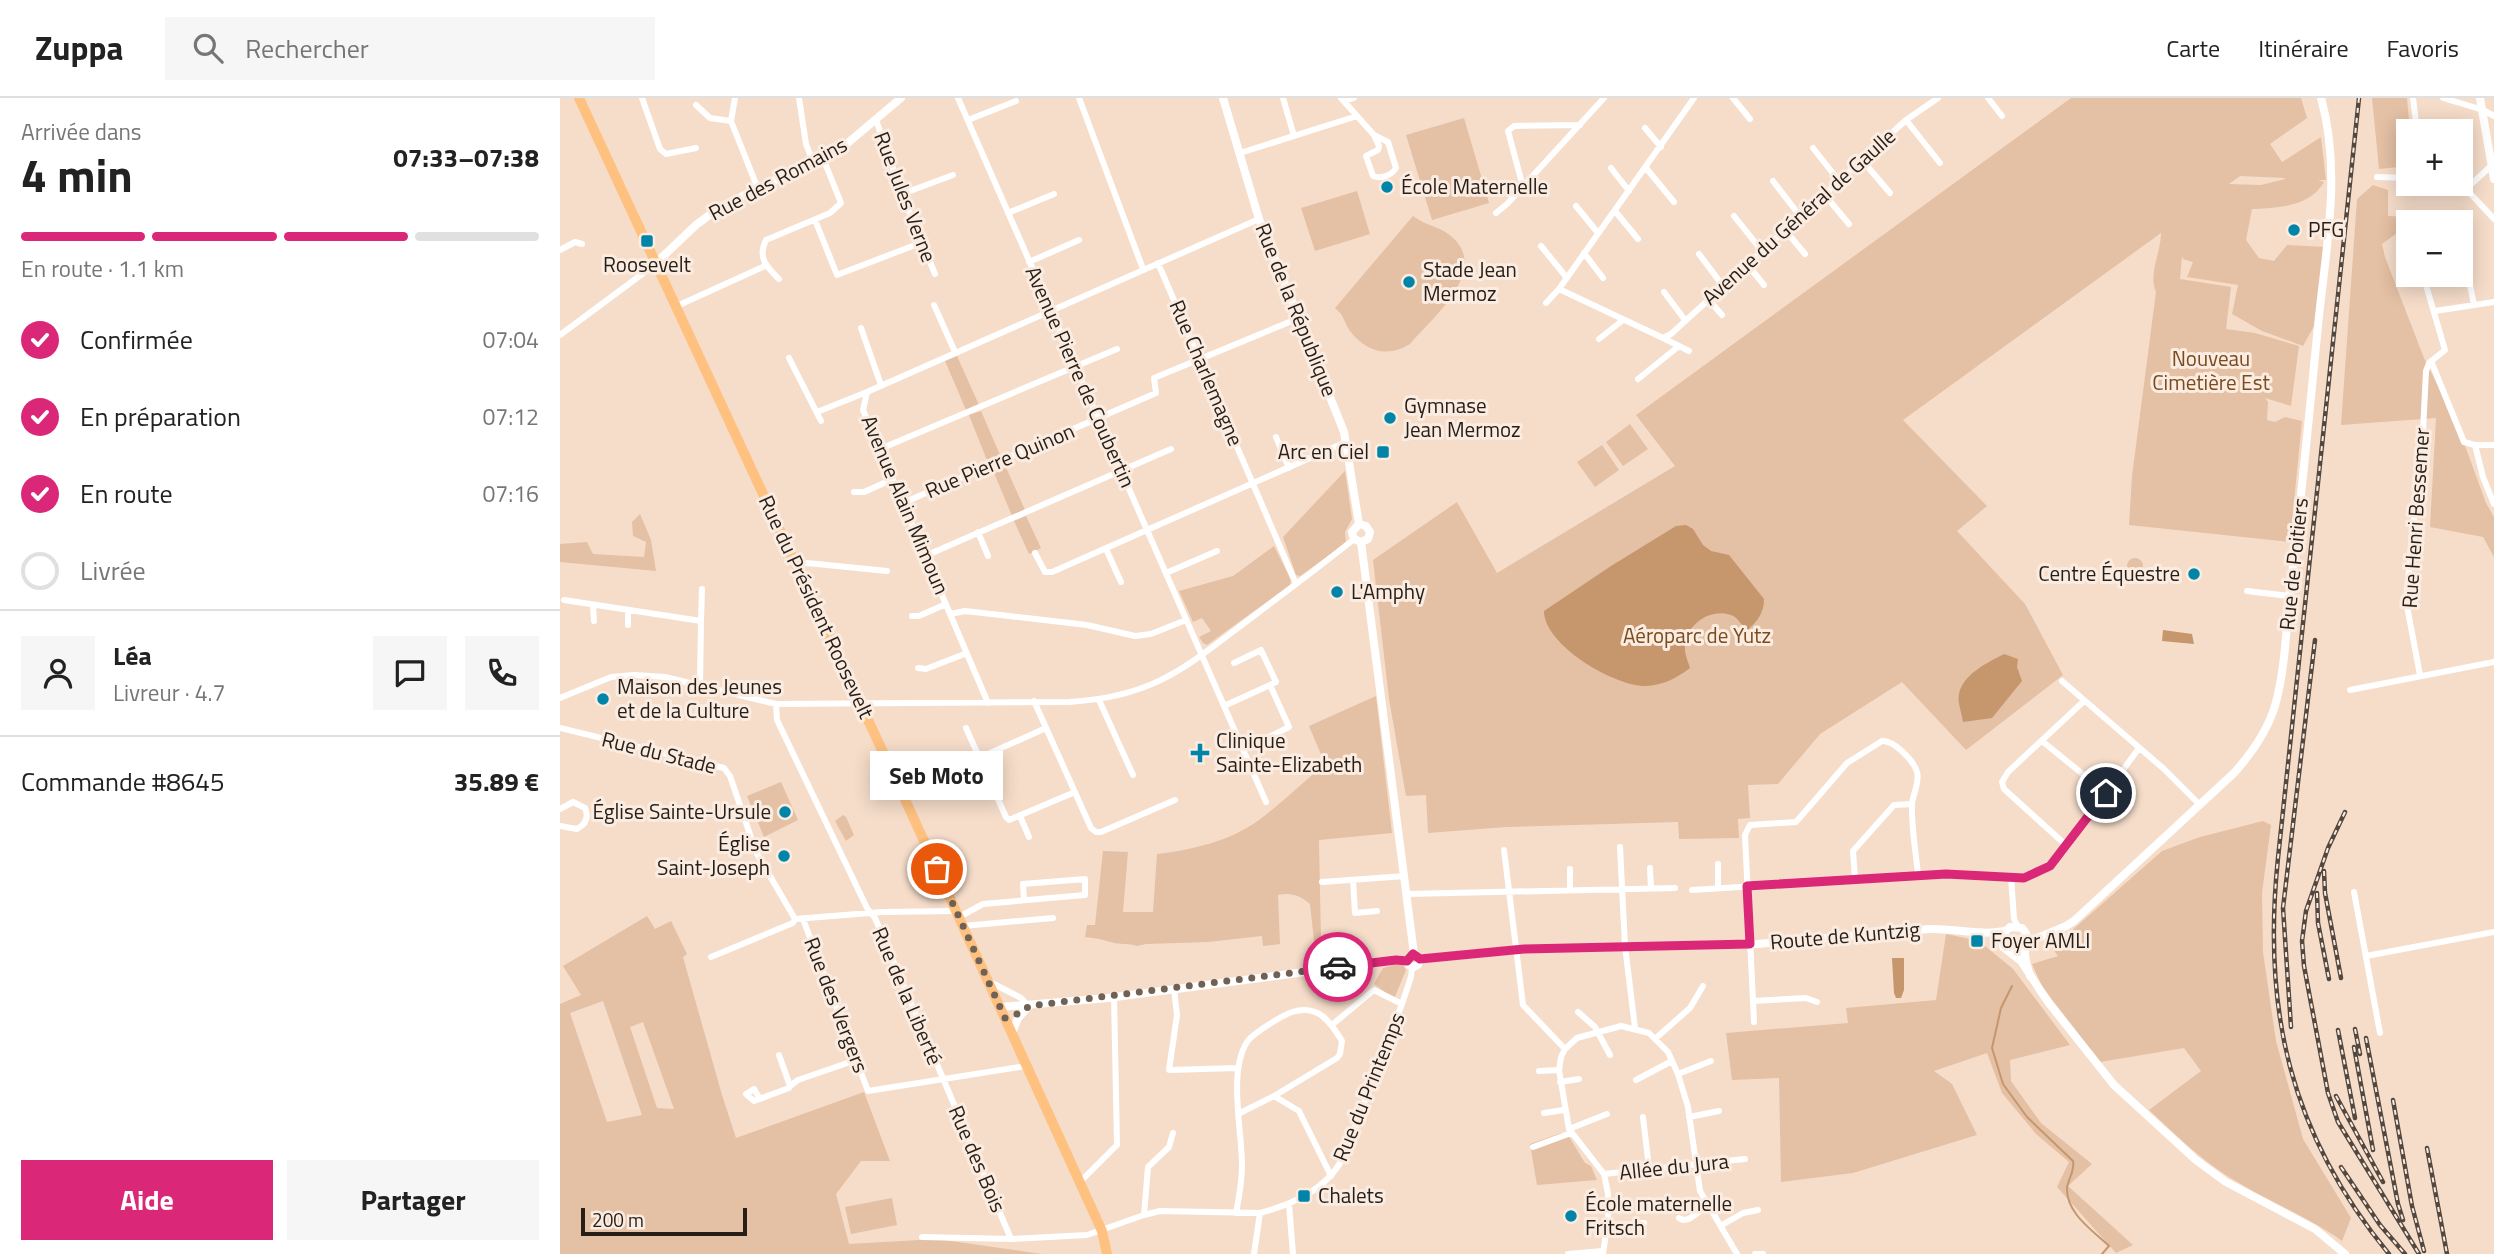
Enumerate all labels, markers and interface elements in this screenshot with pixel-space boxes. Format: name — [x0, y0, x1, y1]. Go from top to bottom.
search box — [165, 17, 655, 80]
text: Zuppa — [35, 23, 123, 73]
icon: search — [189, 29, 227, 67]
text: Rechercher — [245, 29, 369, 68]
text: Carte — [2166, 30, 2220, 66]
text: Itinéraire — [2258, 30, 2349, 66]
text: Favoris — [2387, 30, 2459, 66]
text: Arrivée dans — [21, 114, 142, 149]
map controls — [2396, 119, 2473, 287]
button: + — [2396, 119, 2473, 196]
street label: Avenue du Général de Gaulle — [1694, 120, 1902, 312]
street label: Rue Jules Verne — [866, 127, 946, 267]
street label: Rue des Romains — [703, 128, 853, 228]
text: 07:33–07:38 — [393, 138, 539, 177]
text: 4 min — [21, 140, 133, 210]
place label: École Maternelle — [1401, 170, 1548, 202]
marker: École Maternelle — [1379, 179, 1395, 195]
button: − — [2396, 210, 2473, 287]
place label: PFG — [2308, 213, 2344, 245]
street label: Rue de la République — [1248, 218, 1346, 401]
marker: PFG — [2286, 222, 2302, 238]
marker: Roosevelt — [639, 233, 655, 249]
place label: Roosevelt — [603, 248, 692, 280]
text: En route · 1.1 km — [21, 251, 184, 286]
place label: Stade Jean Mermoz — [1423, 253, 1517, 309]
street label: Avenue Pierre de Coubertin — [1018, 261, 1144, 492]
marker: Stade Jean Mermoz — [1401, 274, 1417, 290]
street label: Rue Charlemagne — [1162, 295, 1252, 451]
text: Confirmée — [80, 320, 193, 359]
icon: check — [21, 321, 59, 359]
text: 07:04 — [482, 322, 539, 357]
park label: Nouveau Cimetière Est — [2152, 342, 2270, 398]
place label: Gymnase Jean Mermoz — [1404, 389, 1521, 445]
text: En préparation — [80, 397, 241, 436]
icon: check — [21, 398, 59, 436]
text: 07:12 — [482, 399, 539, 434]
street label: Avenue Alain Mimoun — [854, 410, 958, 599]
marker: Gymnase Jean Mermoz — [1382, 410, 1398, 426]
street label: Rue Pierre Quinon — [920, 414, 1079, 506]
street label: Rue Henri Bessemer — [2393, 427, 2437, 609]
place label: Arc en Ciel — [1278, 435, 1369, 467]
marker: Arc en Ciel — [1375, 444, 1391, 460]
text: En route — [80, 474, 173, 513]
icon: check — [21, 475, 59, 513]
text: 07:16 — [482, 476, 539, 511]
street label: Rue du Président Roosevelt — [751, 490, 883, 724]
street label: Rue de Poitiers — [2270, 496, 2316, 632]
text: Livrée — [80, 551, 146, 590]
place label: Centre Équestre — [2038, 557, 2180, 589]
marker: Centre Équestre — [2186, 566, 2202, 582]
place label: L'Amphy — [1351, 575, 1425, 607]
marker: L'Amphy — [1329, 584, 1345, 600]
park label: Aéroparc de Yutz — [1623, 619, 1771, 651]
button: person — [21, 636, 95, 710]
text: Léa — [113, 636, 152, 675]
button: chat — [373, 636, 447, 710]
button: phone — [465, 636, 539, 710]
place label: Maison des Jeunes et de la Culture — [617, 670, 782, 726]
text: Livreur · 4.7 — [113, 675, 225, 710]
marker: Maison des Jeunes et de la Culture — [595, 691, 611, 707]
street label: Rue du Stade — [599, 722, 720, 782]
place label: Clinique Sainte-Elizabeth — [1216, 724, 1362, 780]
marker: Clinique Sainte-Elizabeth — [1190, 743, 1210, 763]
callout: Seb Moto — [870, 750, 1004, 799]
text: Seb Moto — [889, 758, 984, 793]
text: Commande #8645 — [21, 762, 224, 801]
text: 35.89 € — [454, 762, 539, 801]
pin — [2076, 763, 2136, 823]
icon: home — [2087, 774, 2125, 812]
place label: Église Sainte-Ursule — [592, 795, 771, 827]
marker: Église Sainte-Ursule — [777, 804, 793, 820]
place label: Église Saint-Joseph — [657, 827, 770, 883]
pin — [907, 839, 967, 899]
marker: Église Saint-Joseph — [776, 848, 792, 864]
icon: bag — [918, 850, 956, 888]
street label: Route de Kuntzig — [1769, 912, 1921, 957]
street label: Rue de la Liberté — [864, 922, 951, 1070]
place label: Foyer AMLI — [1991, 924, 2090, 956]
street label: Rue des Vergers — [796, 932, 878, 1077]
courier — [1303, 932, 1373, 1002]
marker: Foyer AMLI — [1969, 933, 1985, 949]
icon: car — [1319, 948, 1357, 986]
street label: Rue du Printemps — [1324, 1007, 1413, 1166]
street label: Rue des Bois — [941, 1100, 1015, 1217]
street label: Allée du Jura — [1618, 1144, 1731, 1188]
button: Aide — [21, 1160, 273, 1240]
button: Partager — [287, 1160, 539, 1240]
place label: Chalets — [1318, 1179, 1384, 1211]
place label: École maternelle Fritsch — [1585, 1187, 1732, 1243]
marker: Chalets — [1296, 1188, 1312, 1204]
scale bar — [581, 1205, 747, 1237]
text: 200 m — [592, 1205, 644, 1234]
marker: École maternelle Fritsch — [1563, 1208, 1579, 1224]

